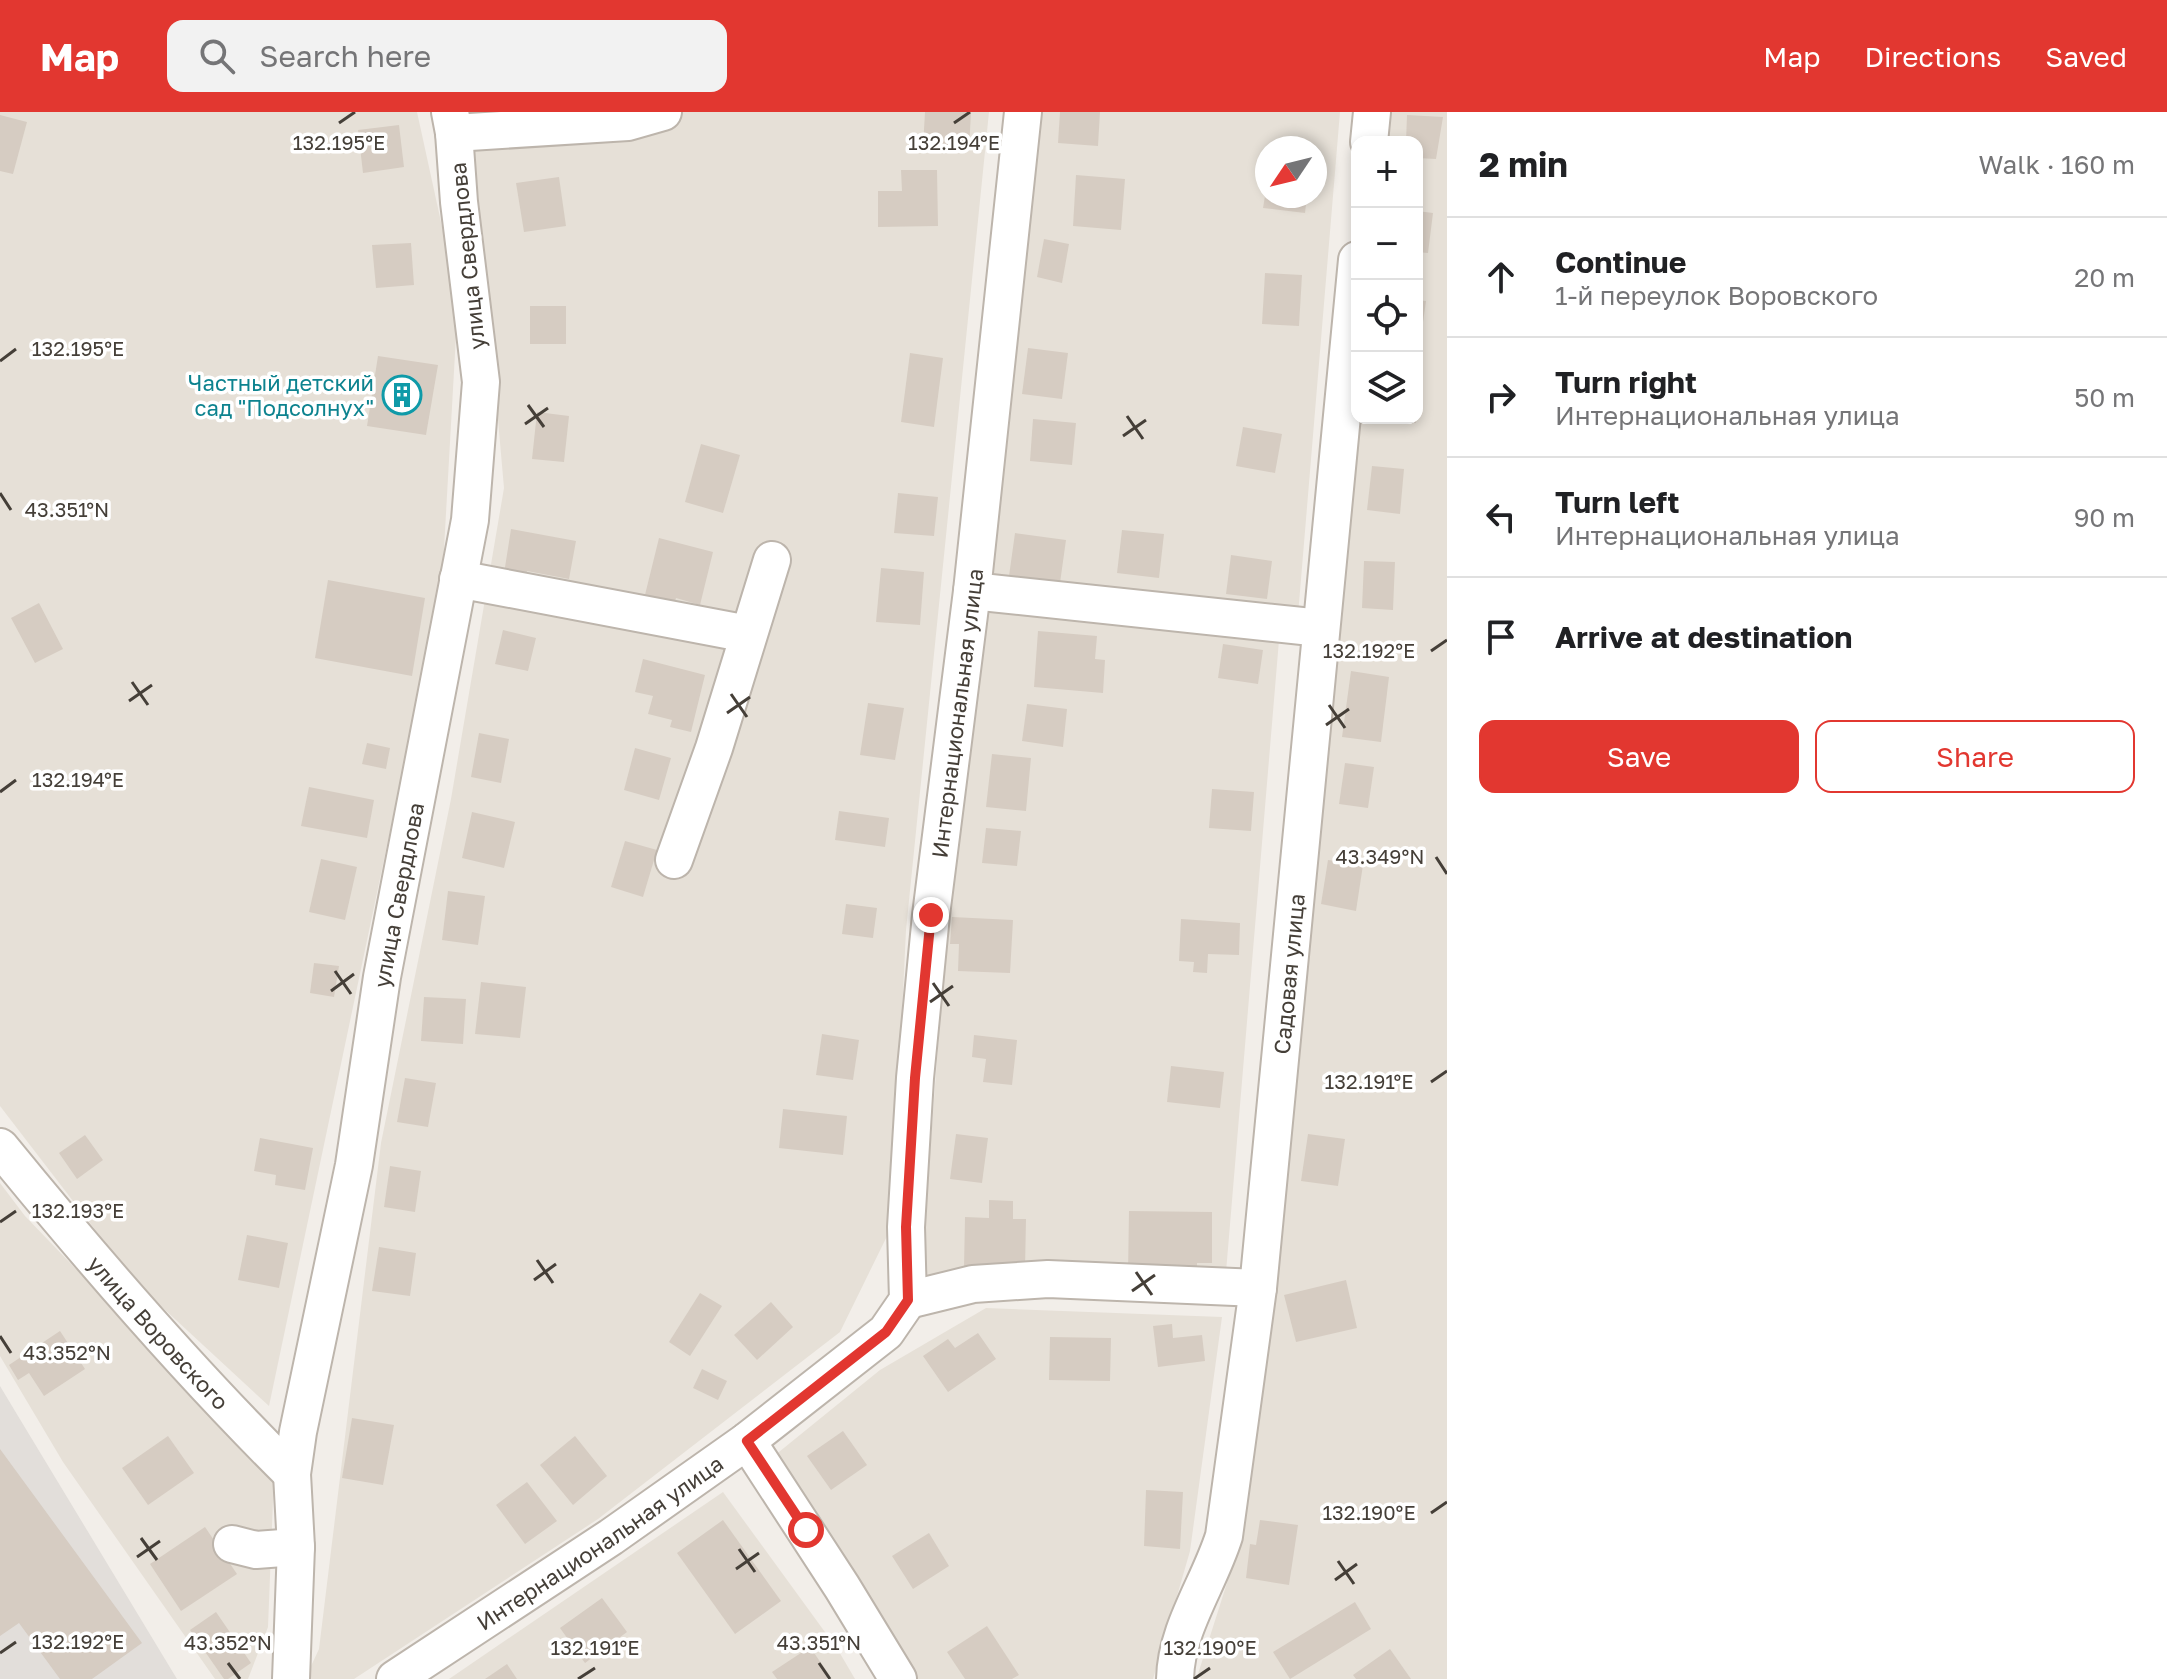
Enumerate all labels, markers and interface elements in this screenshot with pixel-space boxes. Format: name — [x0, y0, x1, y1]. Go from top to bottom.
search box — [167, 20, 727, 92]
text: Map — [40, 34, 119, 79]
icon: search — [195, 34, 239, 78]
text: Search here — [259, 38, 431, 74]
text: Map — [1763, 40, 1820, 73]
text: Directions — [1864, 40, 2001, 73]
text: Saved — [2045, 40, 2127, 73]
text: 132.195°E — [293, 130, 385, 154]
text: 132.194°E — [908, 130, 1000, 154]
north arrow — [1255, 136, 1327, 208]
map controls — [1351, 136, 1423, 424]
button: + — [1351, 136, 1423, 208]
text: 2 min — [1479, 144, 1568, 184]
text: Walk · 160 m — [1979, 149, 2135, 180]
street label: улица Свердлова — [444, 161, 490, 351]
button: − — [1351, 208, 1423, 280]
text: Continue — [1555, 244, 1686, 280]
icon: ahead — [1479, 255, 1523, 299]
text: 20 m — [2074, 262, 2135, 293]
button: locate — [1351, 280, 1423, 352]
text: 1-й переулок Воровского — [1555, 280, 1878, 311]
text: 132.195°E — [32, 336, 124, 360]
button: layers — [1351, 352, 1423, 424]
text: Turn right — [1555, 364, 1697, 400]
place label: Частный детский сад "Подсолнух" — [188, 369, 374, 421]
building icon: Частный детский сад "Подсолнух" — [381, 374, 423, 416]
icon: right — [1479, 375, 1523, 419]
text: 50 m — [2074, 382, 2135, 413]
text: Интернациональная улица — [1555, 400, 1900, 431]
text: Turn left — [1555, 484, 1680, 520]
icon: left — [1479, 495, 1523, 539]
text: 43.351°N — [25, 497, 109, 521]
text: 90 m — [2074, 502, 2135, 533]
text: Интернациональная улица — [1555, 520, 1900, 551]
street label: Интернациональная улица — [925, 567, 988, 860]
icon: arrive — [1479, 615, 1523, 659]
text: Arrive at destination — [1555, 619, 1852, 655]
text: 132.192°E — [1323, 638, 1415, 662]
button: Save — [1479, 720, 1799, 793]
button: Share — [1815, 720, 2135, 793]
text: 132.194°E — [32, 767, 124, 791]
street label: улица Свердлова — [367, 800, 429, 989]
text: 43.349°N — [1336, 844, 1424, 868]
street label: Садовая улица — [1267, 892, 1309, 1055]
route end — [913, 897, 949, 933]
text: 132.191°E — [1325, 1069, 1413, 1093]
text: 132.193°E — [32, 1198, 124, 1222]
street label: улица Воровского — [83, 1250, 235, 1415]
text: 43.352°N — [23, 1340, 111, 1364]
street label: Интернациональная улица — [471, 1449, 728, 1635]
text: 132.190°E — [1322, 1500, 1416, 1524]
route start — [788, 1512, 824, 1548]
text: 132.192°E — [32, 1629, 124, 1653]
text: 43.352°N — [184, 1630, 272, 1654]
text: 43.351°N — [777, 1630, 861, 1654]
text: 132.191°E — [551, 1635, 639, 1659]
text: 132.190°E — [1163, 1635, 1257, 1659]

